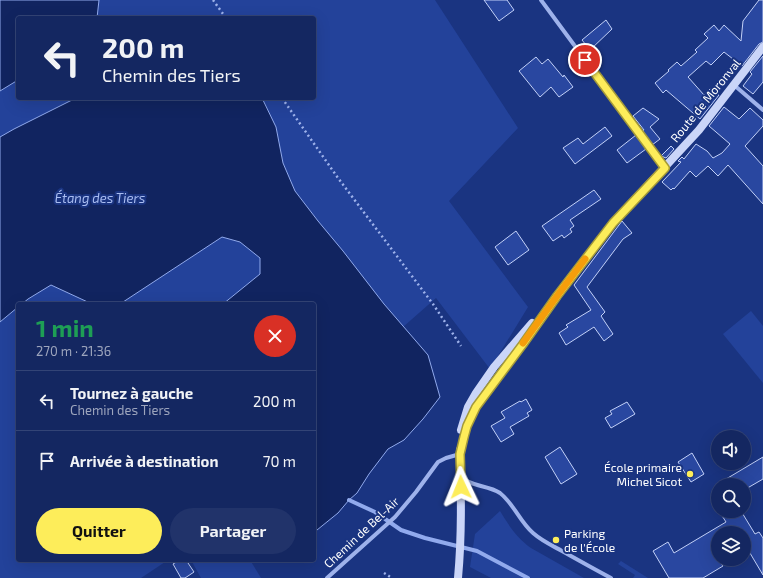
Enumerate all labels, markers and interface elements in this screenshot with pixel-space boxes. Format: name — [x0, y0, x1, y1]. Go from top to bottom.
text: 200 m — [102, 30, 184, 64]
icon: left — [36, 32, 88, 84]
pin — [568, 43, 602, 77]
icon: arrive — [574, 49, 596, 71]
street label: Route de Moronval — [667, 55, 743, 144]
text: Chemin des Tiers — [102, 64, 241, 86]
water label: Étang des Tiers — [55, 189, 146, 206]
text: 1 min — [36, 313, 94, 342]
button: close — [254, 315, 296, 357]
text: 270 m · 21:36 — [36, 343, 111, 359]
text: Tournez à gauche — [70, 384, 193, 402]
icon: left — [36, 390, 58, 412]
text: 200 m — [253, 392, 296, 410]
text: Chemin des Tiers — [70, 402, 170, 418]
map controls — [711, 430, 751, 566]
button: sound — [711, 430, 751, 470]
icon: arrive — [36, 450, 58, 472]
text: Arrivée à destination — [70, 452, 218, 470]
text: 70 m — [263, 452, 296, 470]
place label: École primaire Michel Sicot — [604, 460, 682, 488]
position arrow — [440, 466, 482, 508]
marker: École primaire Michel Sicot — [685, 469, 695, 479]
button: search — [711, 478, 751, 518]
street label: Chemin de Bel-Air — [321, 494, 401, 570]
button: Quitter — [36, 508, 162, 554]
button: Partager — [170, 508, 296, 554]
place label: Parking de l'École — [564, 526, 615, 554]
button: layers — [711, 526, 751, 566]
marker: Parking de l'École — [551, 535, 561, 545]

